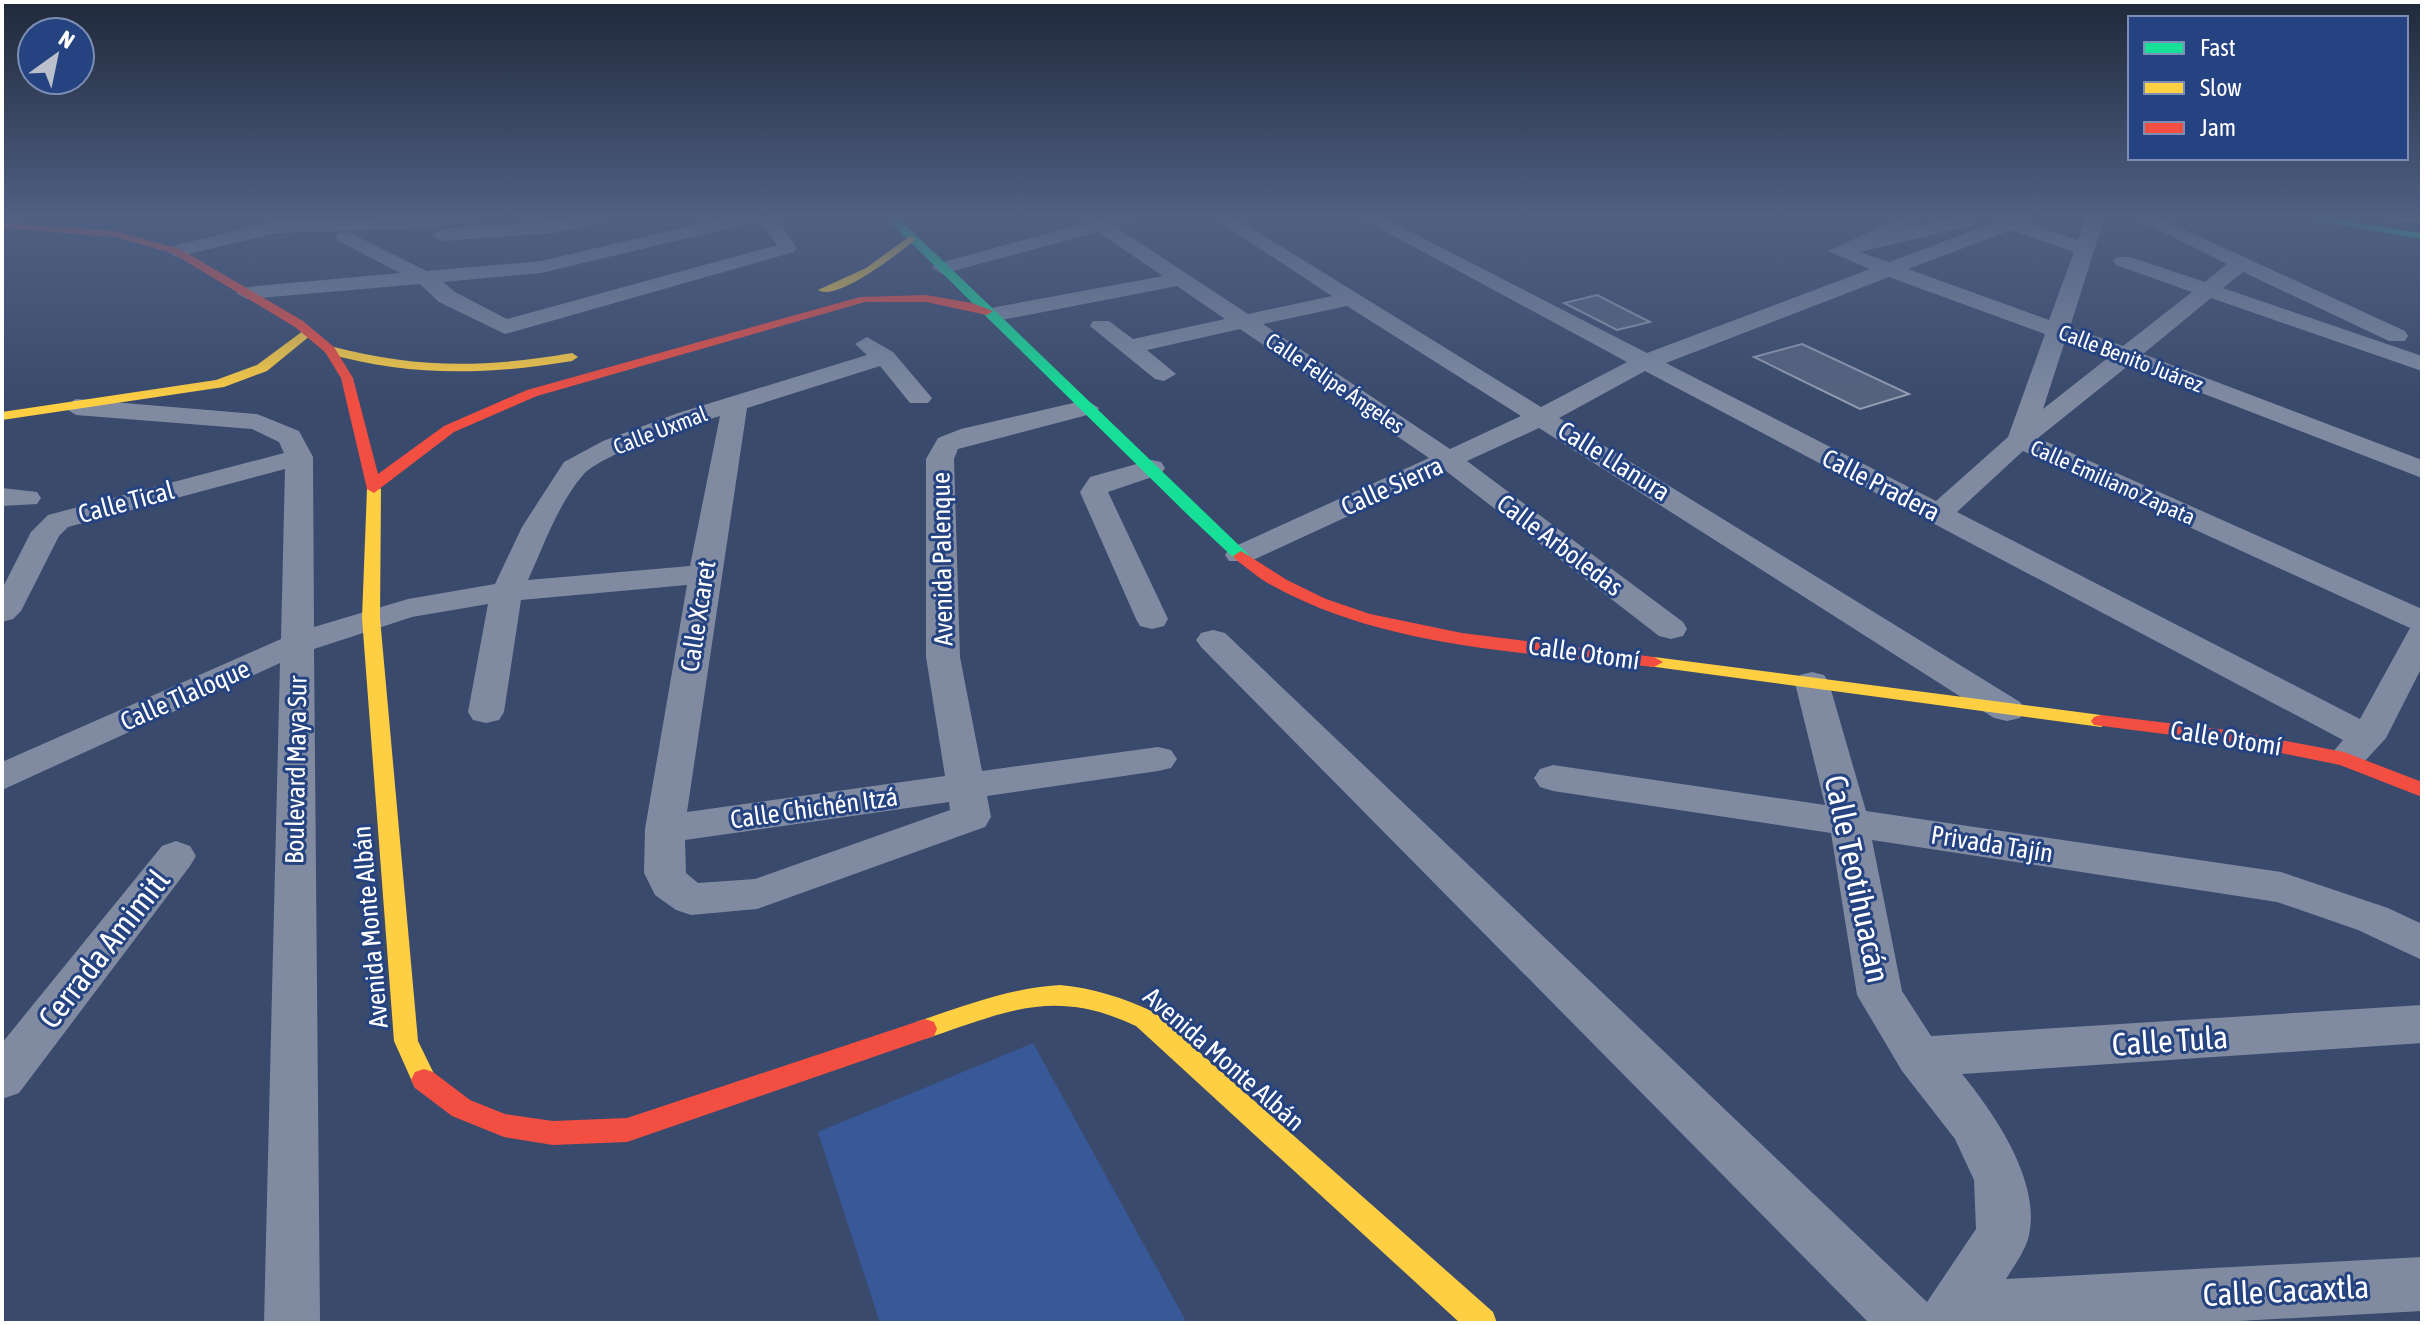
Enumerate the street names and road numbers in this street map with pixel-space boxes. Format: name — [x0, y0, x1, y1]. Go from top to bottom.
street label: Calle Benito Juárez — [2055, 319, 2207, 397]
street label: Calle Felipe Ángeles — [1261, 327, 1409, 439]
street label: Calle Uxmal — [609, 400, 711, 460]
street label: Calle Llanura — [1553, 415, 1675, 507]
street label: Calle Emiliano Zapata — [2027, 434, 2199, 530]
street label: Calle Pradera — [1817, 443, 1945, 527]
street label: Calle Sierra — [1336, 450, 1448, 522]
street label: Avenida Palenque — [925, 472, 959, 646]
street label: Calle Tical — [75, 475, 177, 529]
street label: Calle Arboledas — [1491, 488, 1629, 602]
street label: Calle Xcaret — [674, 558, 722, 674]
street label: Calle Otomí — [1526, 630, 1642, 676]
street label: Calle Tlaloque — [116, 653, 254, 737]
street label: Boulevard Maya Sur — [279, 675, 313, 864]
street label: Calle Otomí — [2168, 714, 2284, 762]
street label: Calle Teotihuacán — [1817, 772, 1898, 986]
street label: Calle Chichén Itzá — [728, 781, 900, 835]
street label: Privada Tajín — [1929, 820, 2055, 868]
street label: Avenida Monte Albán — [346, 825, 394, 1029]
street label: Cerrada Amimitl — [30, 862, 177, 1035]
street label: Avenida Monte Albán — [1138, 981, 1310, 1137]
street label: Calle Tula — [2111, 1018, 2229, 1063]
street label: Calle Cacaxtla — [2202, 1268, 2370, 1313]

